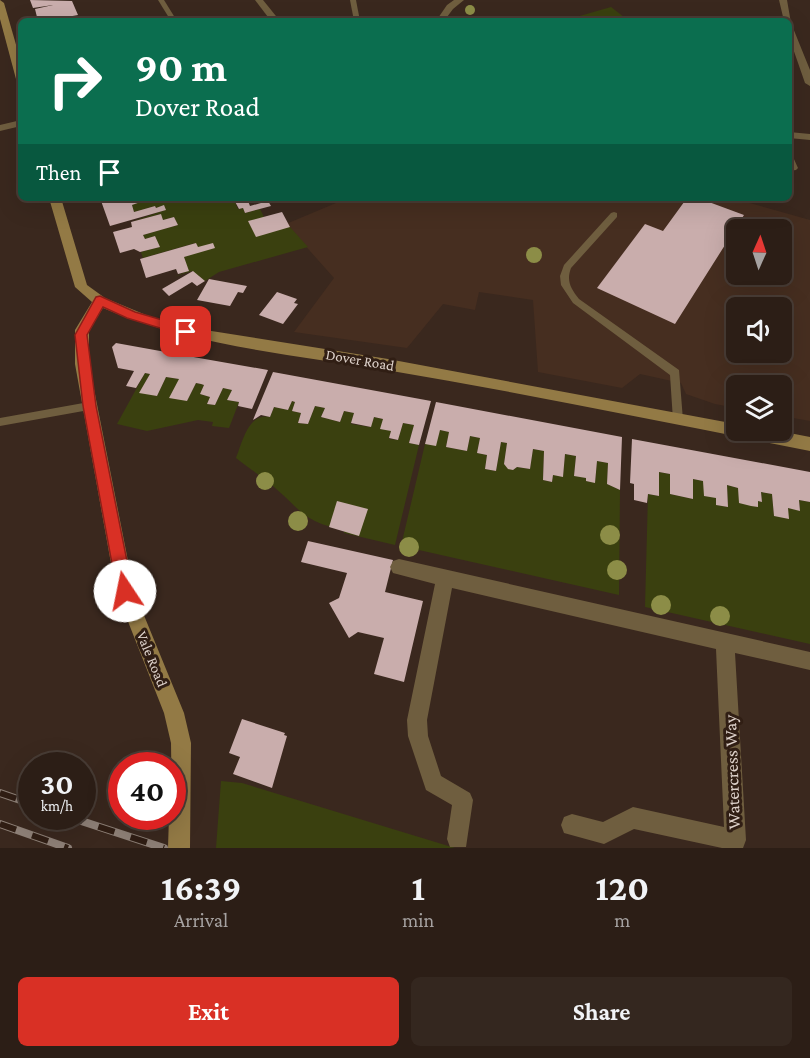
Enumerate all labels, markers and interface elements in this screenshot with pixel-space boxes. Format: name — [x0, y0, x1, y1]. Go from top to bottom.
icon: right — [36, 42, 114, 120]
text: 90 m — [135, 43, 227, 90]
text: Dover Road — [135, 92, 260, 122]
icon: arrive — [93, 156, 126, 189]
text: Then — [36, 160, 81, 185]
north arrow — [726, 219, 792, 285]
map controls — [726, 219, 792, 441]
button: sound — [726, 297, 792, 363]
pin — [160, 306, 211, 357]
icon: arrive — [169, 315, 202, 348]
street label: Dover Road — [324, 346, 396, 374]
button: layers — [726, 375, 792, 441]
position arrow — [93, 559, 157, 623]
street label: Vale Road — [134, 629, 170, 689]
street label: Watercress Way — [720, 714, 744, 830]
speed limit sign: 40 — [108, 752, 186, 830]
text: 30 — [41, 767, 73, 800]
text: km/h — [41, 798, 73, 814]
text: 16:39 — [161, 868, 241, 908]
text: 1 — [412, 868, 425, 908]
text: 120 — [595, 868, 649, 908]
text: Arrival — [174, 909, 228, 931]
text: min — [402, 909, 434, 931]
text: m — [614, 909, 630, 931]
button: Exit — [18, 977, 399, 1046]
button: Share — [411, 977, 792, 1046]

